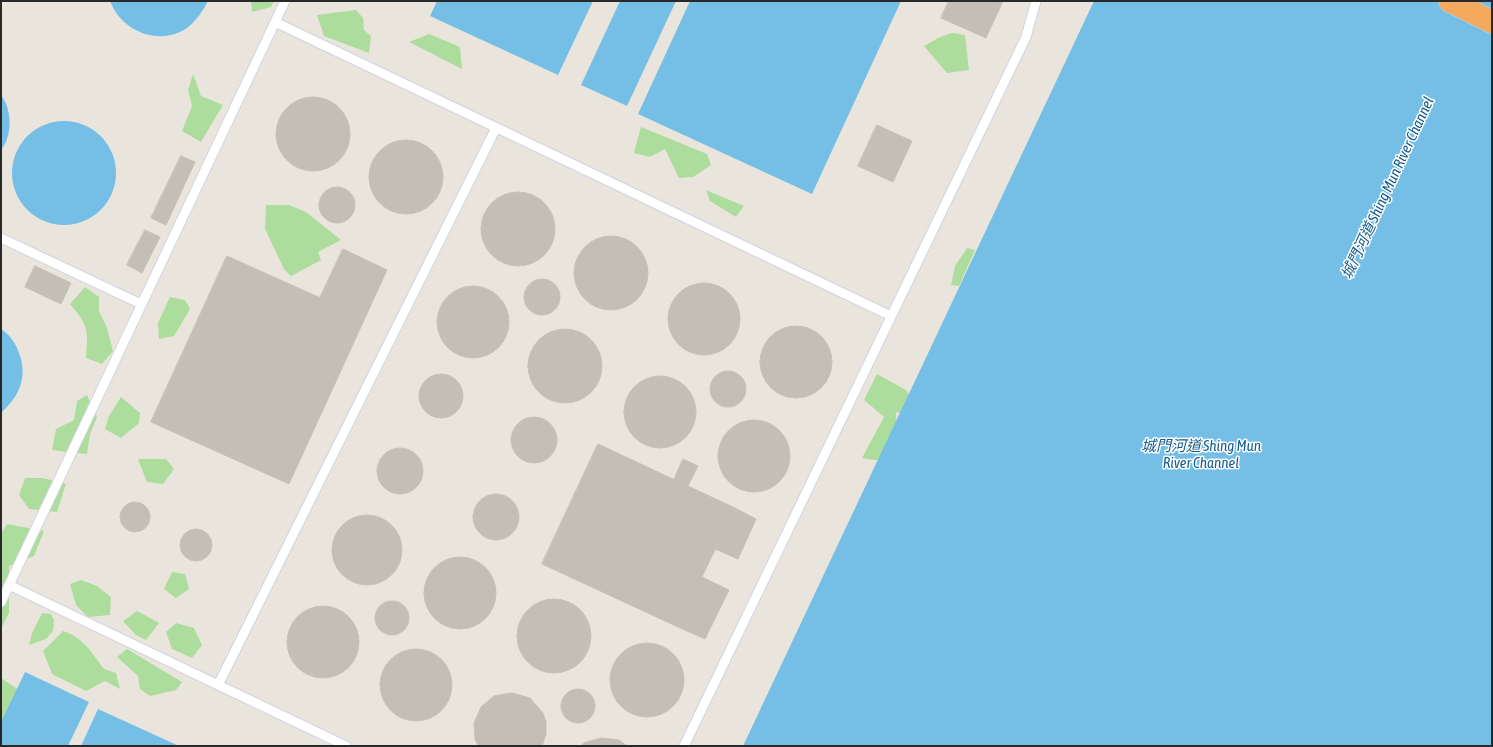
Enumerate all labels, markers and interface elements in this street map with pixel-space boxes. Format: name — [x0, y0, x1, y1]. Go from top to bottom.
water label: 城門河道 Shing Mun River Channel — [1338, 94, 1438, 282]
water label: 城門河道 Shing Mun River Channel — [1141, 437, 1261, 472]

